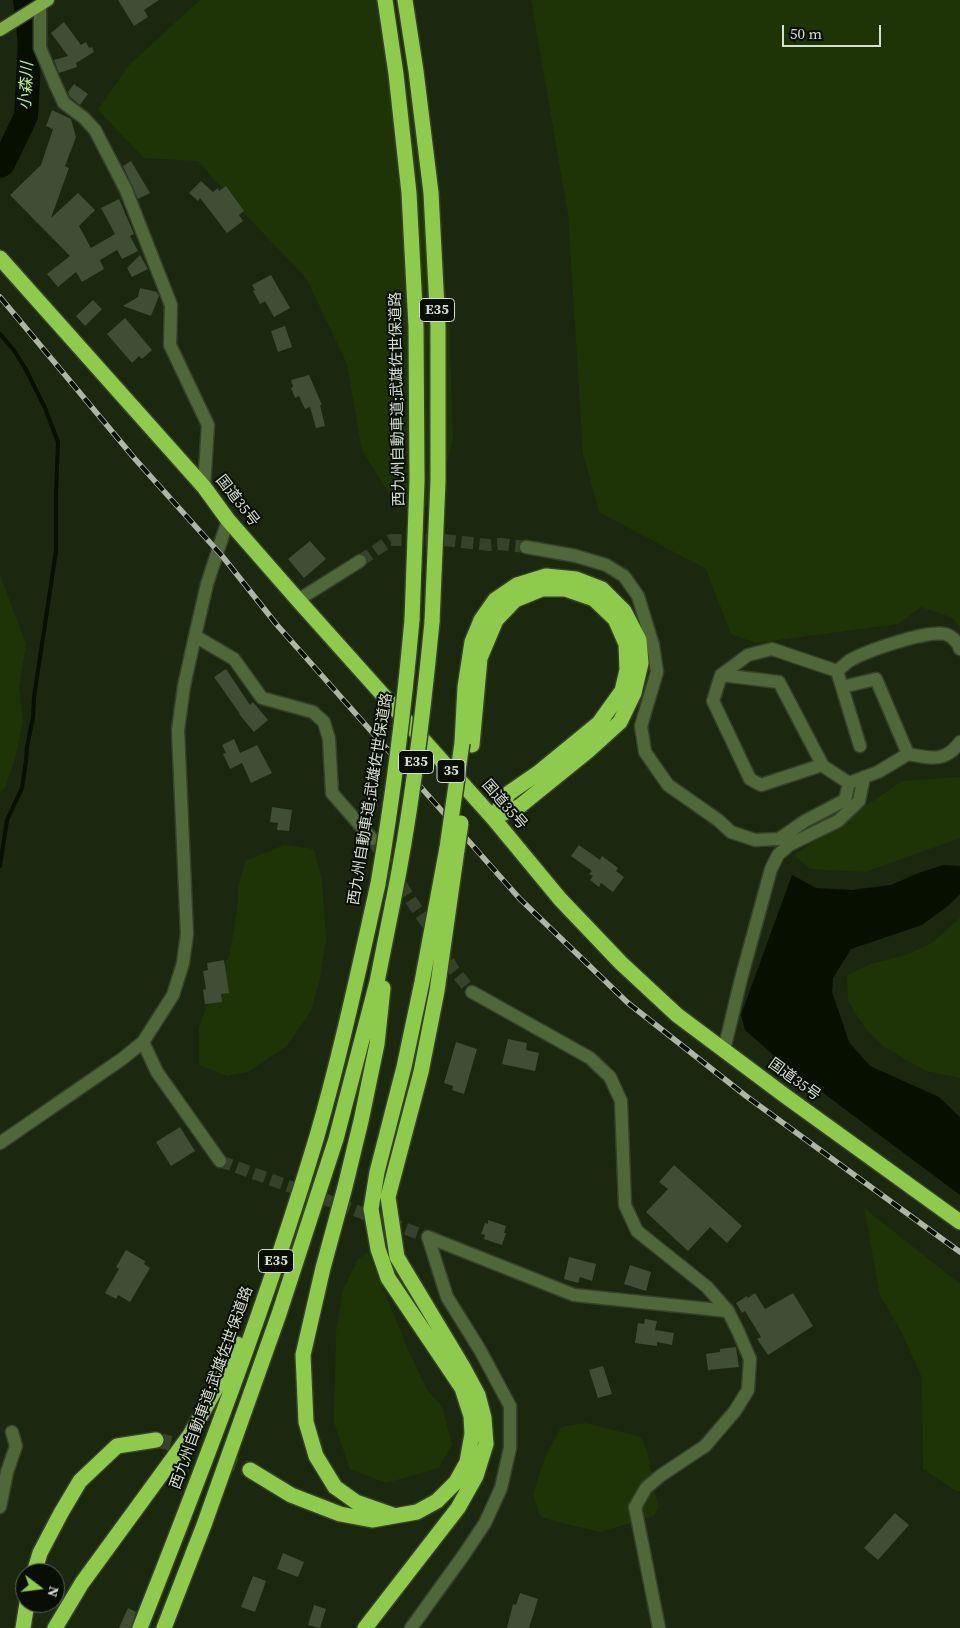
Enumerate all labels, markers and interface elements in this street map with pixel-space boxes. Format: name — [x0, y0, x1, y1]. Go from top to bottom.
scale bar — [785, 15, 884, 47]
text: 50 m — [790, 23, 822, 44]
water label: 小森川 — [16, 62, 38, 110]
street label: 西九州自動車道;武雄佐世保道路 — [387, 292, 409, 506]
road number: E35 — [420, 298, 454, 322]
street label: 国道35号 — [211, 472, 263, 530]
street label: 西九州自動車道;武雄佐世保道路 — [345, 692, 397, 906]
road number: E35 — [398, 750, 434, 774]
road number: 35 — [437, 759, 465, 782]
street label: 国道35号 — [478, 776, 530, 834]
street label: 国道35号 — [764, 1055, 824, 1105]
road number: E35 — [258, 1250, 294, 1272]
street label: 西九州自動車道;武雄佐世保道路 — [167, 1284, 257, 1492]
north arrow — [15, 1563, 65, 1613]
text: N — [43, 1584, 65, 1599]

